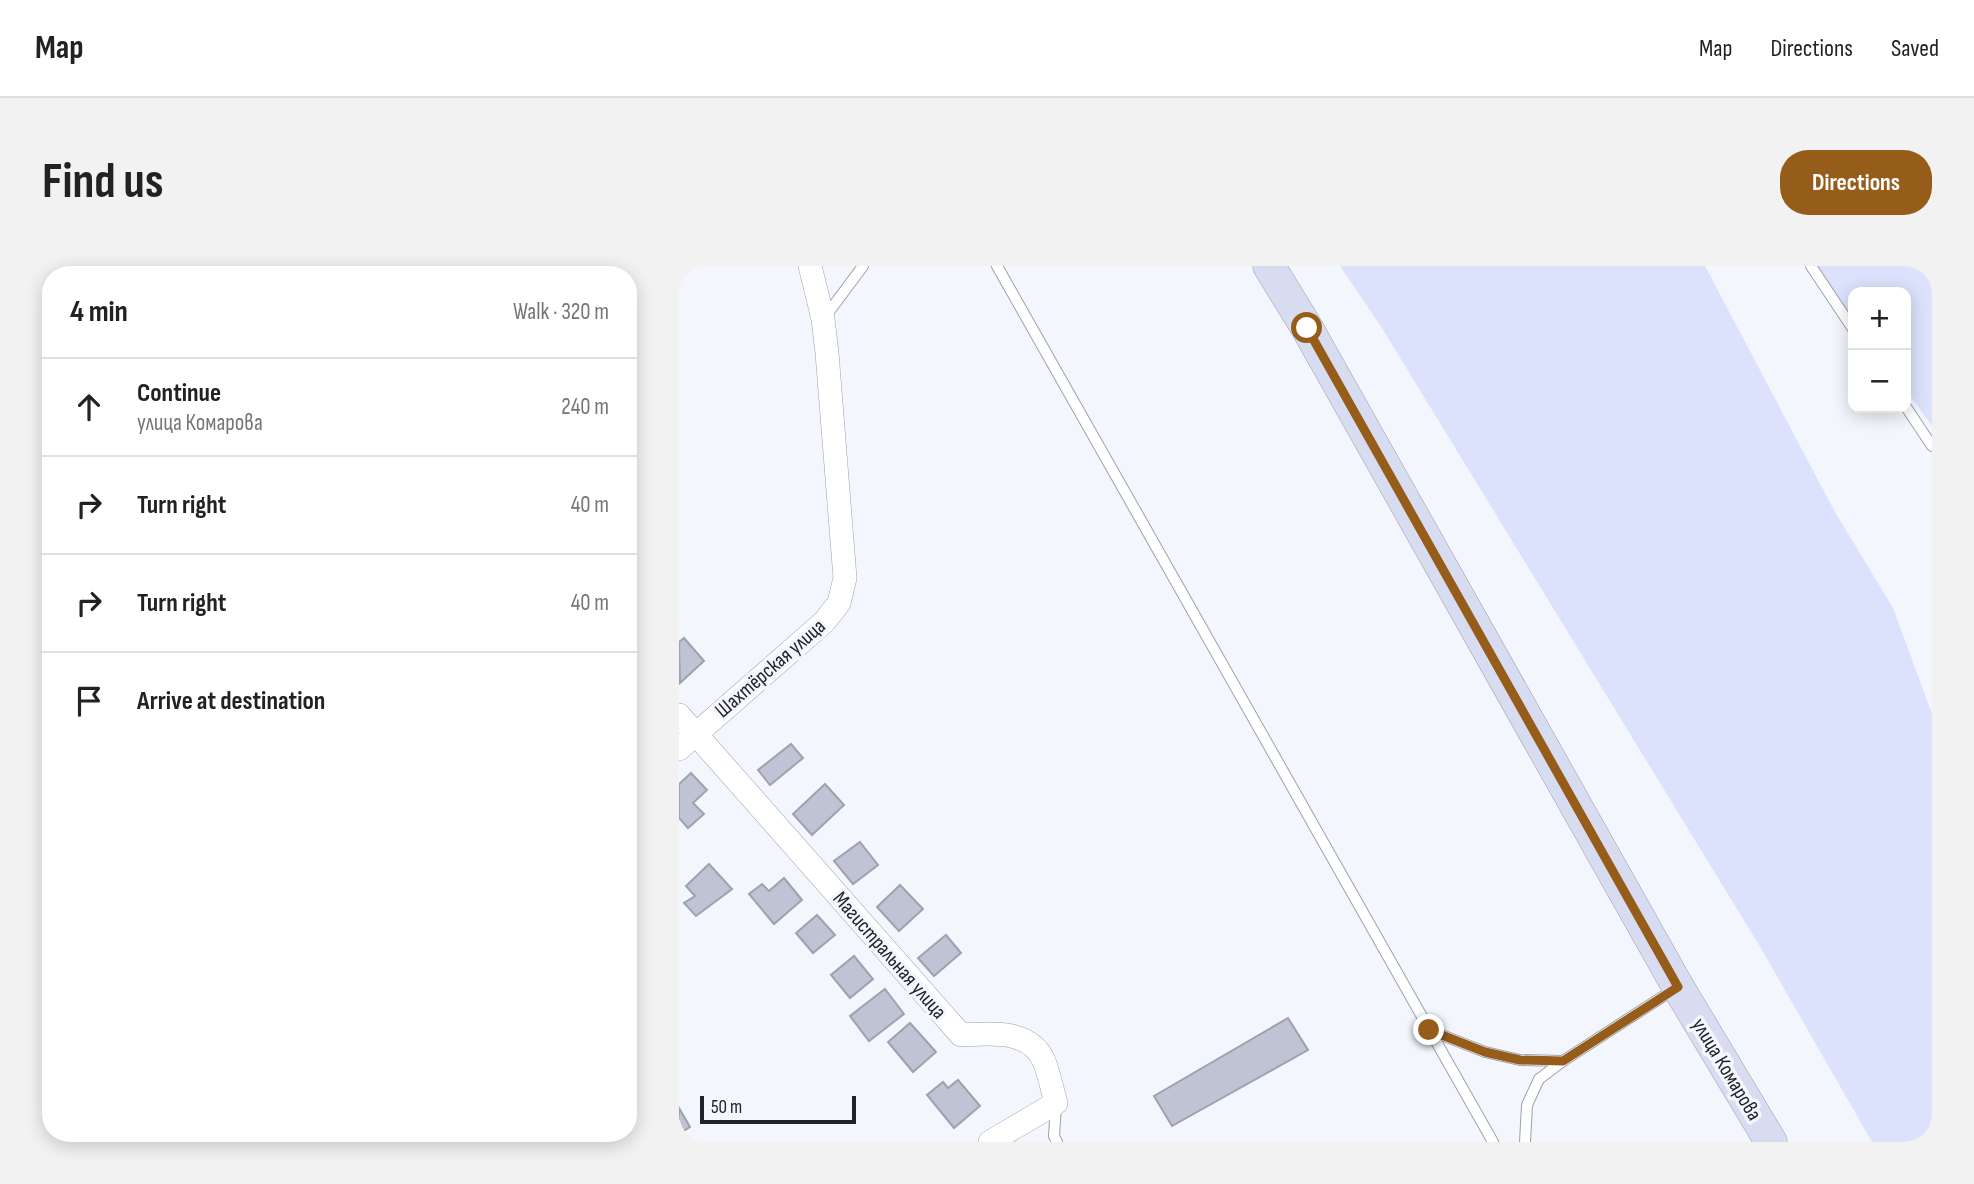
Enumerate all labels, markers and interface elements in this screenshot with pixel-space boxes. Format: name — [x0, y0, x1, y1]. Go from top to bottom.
text: Map — [35, 28, 84, 68]
text: Map — [1699, 34, 1732, 63]
text: Directions — [1770, 34, 1853, 63]
text: Saved — [1891, 34, 1939, 63]
button: Directions — [1780, 150, 1932, 215]
text: Find us — [42, 153, 164, 212]
map controls — [1848, 287, 1911, 413]
button: + — [1848, 287, 1911, 350]
text: 4 min — [70, 294, 128, 330]
text: Walk · 320 m — [513, 298, 609, 326]
route start — [1291, 312, 1322, 343]
button: − — [1848, 350, 1911, 413]
text: Continue — [137, 378, 221, 409]
icon: ahead — [70, 388, 108, 426]
text: 240 m — [561, 393, 609, 421]
text: улица Комарова — [137, 409, 263, 437]
icon: right — [70, 486, 108, 524]
text: Turn right — [137, 490, 226, 521]
text: 40 m — [571, 491, 609, 519]
icon: right — [70, 584, 108, 622]
text: Turn right — [137, 588, 226, 619]
text: 40 m — [571, 589, 609, 617]
street label: Шахтёрская улица — [710, 614, 831, 723]
icon: arrive — [70, 682, 108, 720]
text: Arrive at destination — [137, 686, 325, 717]
street label: Магистральная улица — [828, 887, 952, 1024]
route end — [1413, 1014, 1444, 1045]
street label: улица Комарова — [1686, 1014, 1767, 1125]
scale bar — [700, 1093, 856, 1125]
text: 50 m — [711, 1096, 742, 1119]

